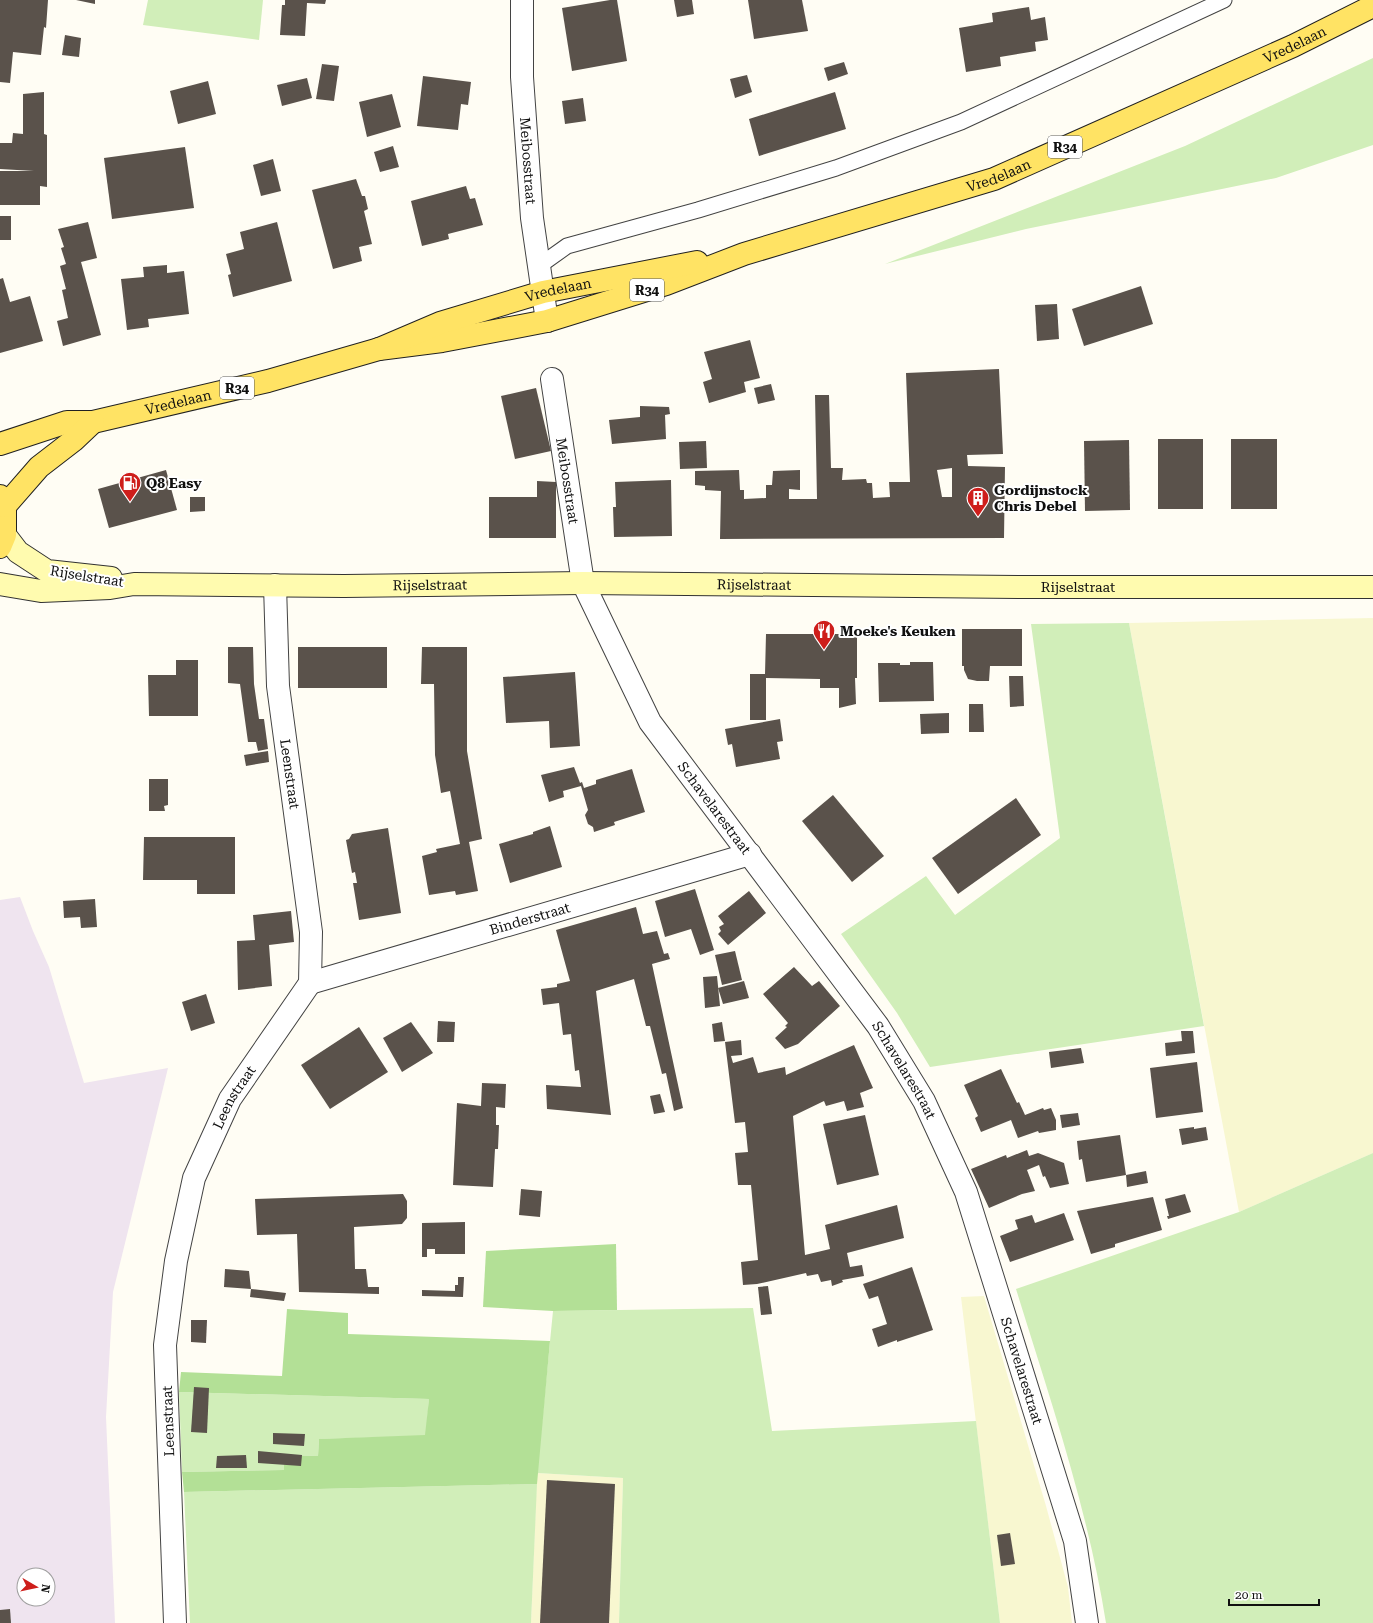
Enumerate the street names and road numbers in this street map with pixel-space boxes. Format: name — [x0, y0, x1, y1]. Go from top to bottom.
street label: Vredelaan — [1261, 23, 1329, 66]
street label: Meibosstraat — [517, 117, 539, 205]
road number: R34 — [1048, 136, 1082, 158]
street label: Vredelaan — [964, 156, 1033, 195]
street label: Vredelaan — [523, 275, 593, 305]
road number: R34 — [630, 279, 664, 301]
road number: R34 — [220, 377, 254, 399]
street label: Vredelaan — [143, 387, 213, 418]
street label: Meibosstraat — [553, 436, 582, 525]
street label: Rijselstraat — [49, 562, 125, 590]
street label: Rijselstraat — [393, 576, 467, 593]
street label: Rijselstraat — [717, 576, 791, 593]
street label: Rijselstraat — [1041, 579, 1115, 595]
street label: Leenstraat — [277, 738, 303, 810]
street label: Schavelarestraat — [675, 759, 754, 857]
street label: Binderstraat — [488, 899, 572, 938]
street label: Schavelarestraat — [869, 1018, 939, 1122]
street label: Leenstraat — [209, 1063, 259, 1132]
street label: Schavelarestraat — [998, 1315, 1046, 1426]
street label: Leenstraat — [159, 1385, 177, 1457]

